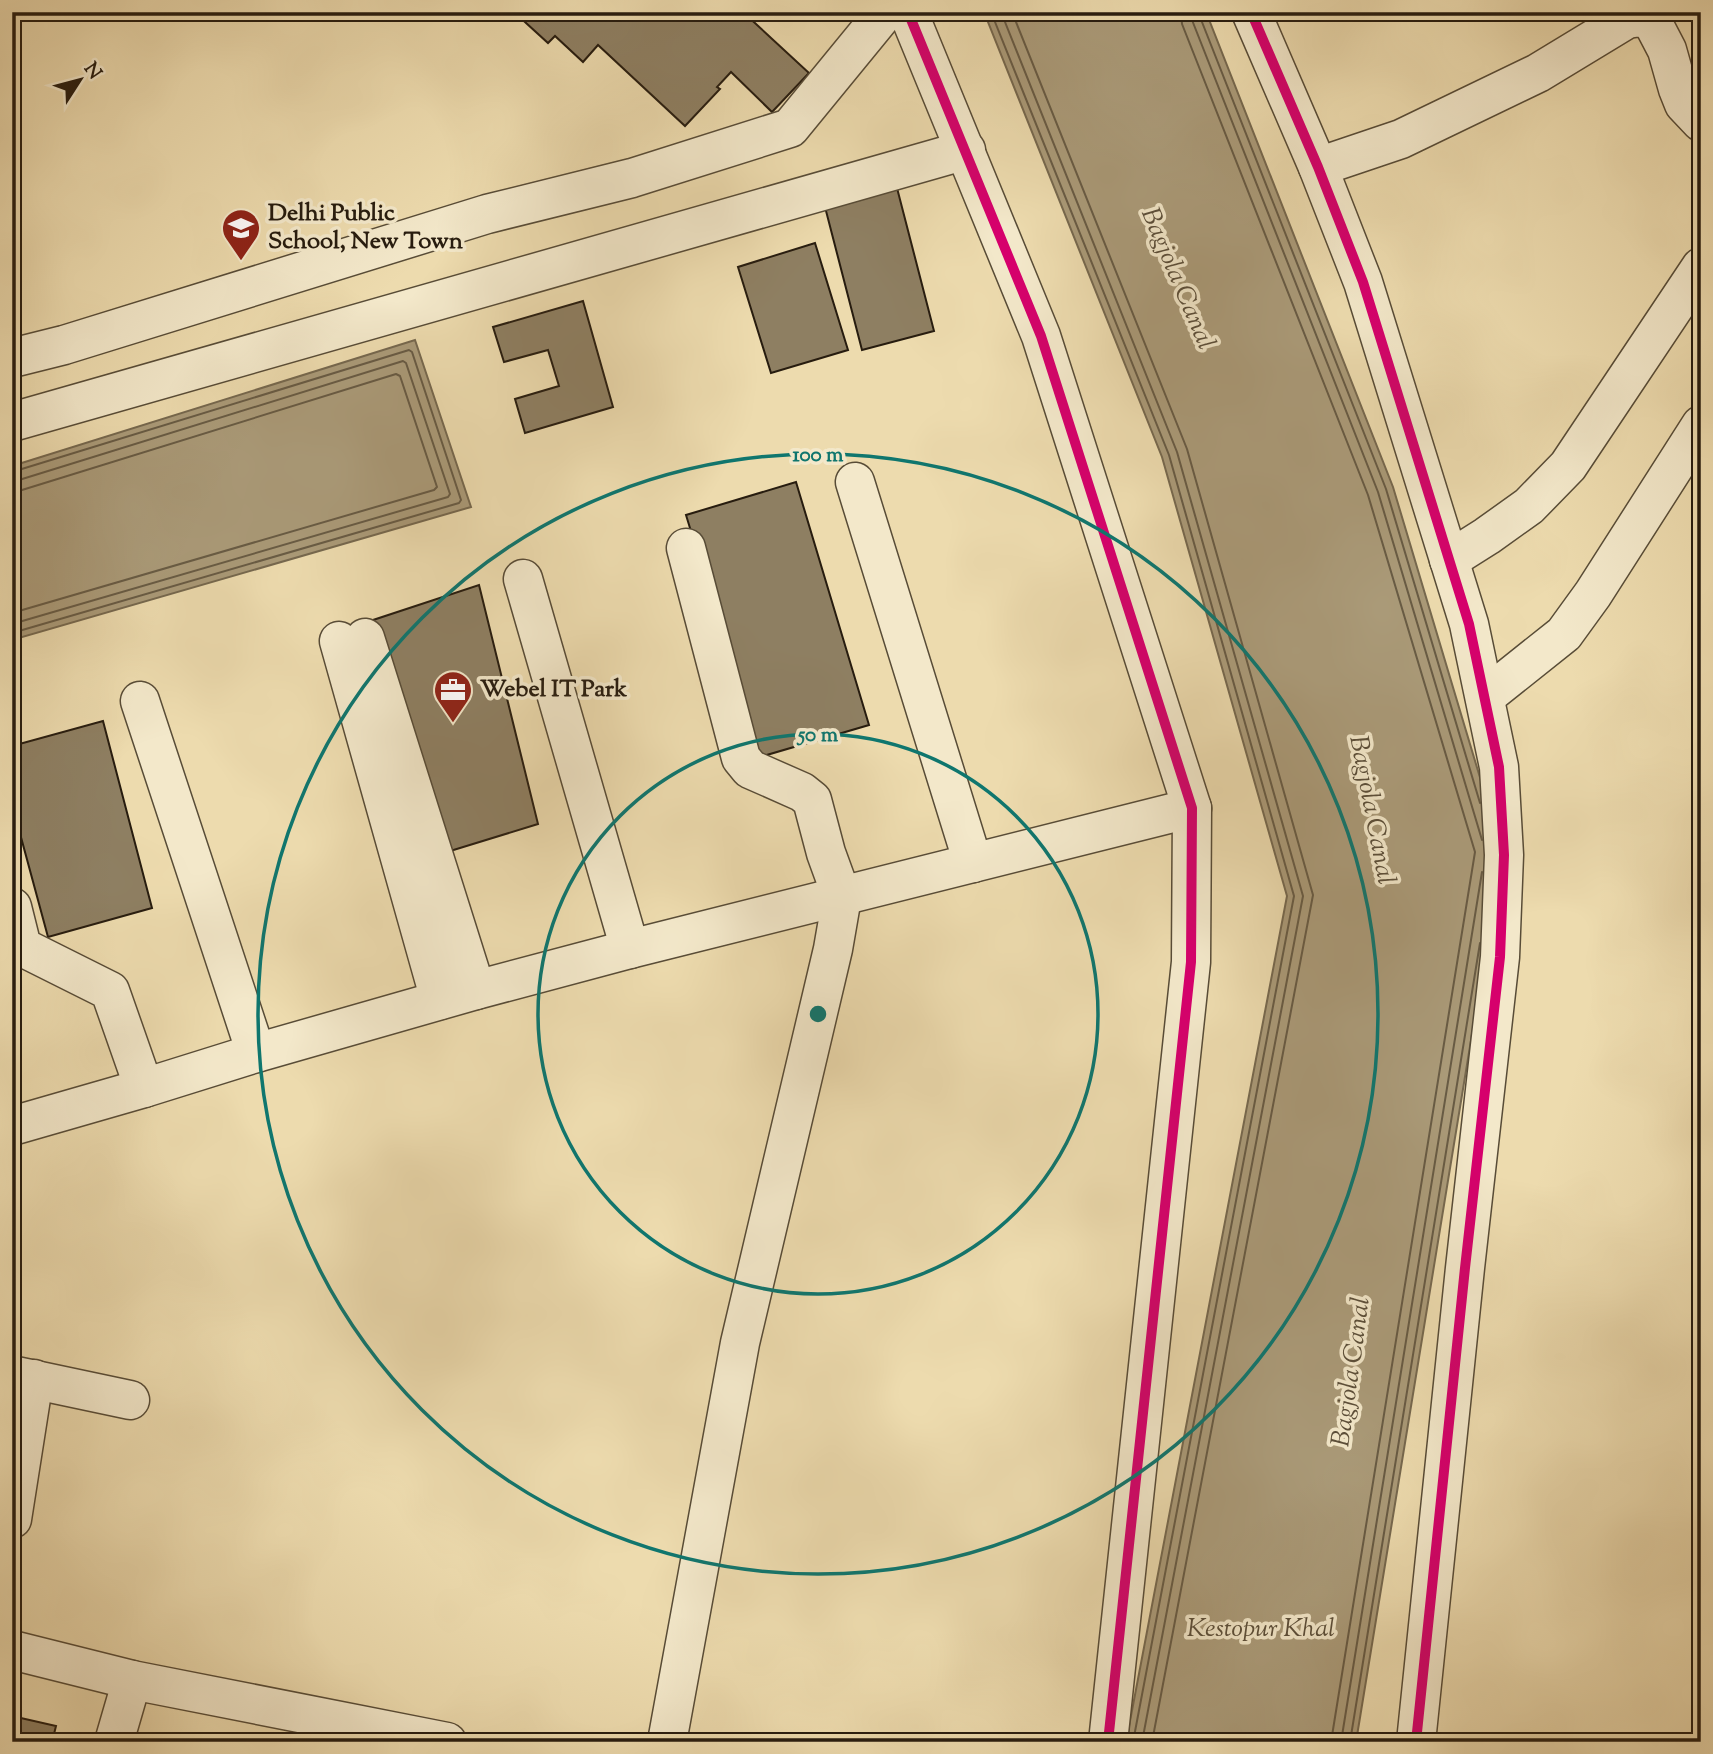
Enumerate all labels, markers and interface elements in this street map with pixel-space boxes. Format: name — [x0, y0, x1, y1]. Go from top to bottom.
north arrow — [46, 46, 116, 116]
text: N — [76, 57, 107, 86]
place label: Delhi Public School, New Town — [268, 197, 464, 259]
water label: Bagjola Canal — [1130, 202, 1224, 356]
school or university icon: Delhi Public School, New Town — [220, 207, 262, 262]
text: 100 m — [793, 441, 844, 471]
office icon: Webel IT Park — [432, 669, 474, 724]
place label: Webel IT Park — [480, 673, 628, 707]
text: 50 m — [796, 721, 839, 751]
water label: Bagjola Canal — [1338, 732, 1404, 888]
centre of rings — [806, 1002, 830, 1026]
water label: Bagjola Canal — [1323, 1295, 1381, 1449]
water label: Kestopur Khal — [1187, 1611, 1335, 1648]

